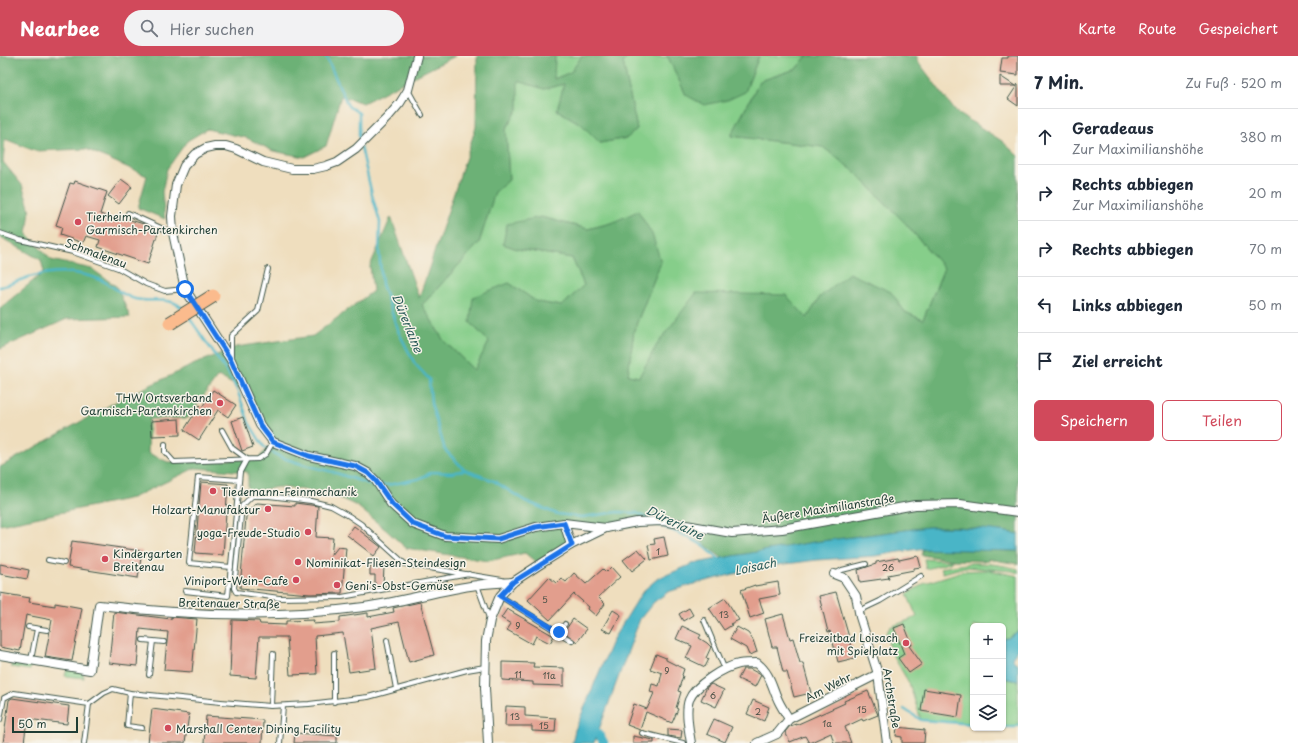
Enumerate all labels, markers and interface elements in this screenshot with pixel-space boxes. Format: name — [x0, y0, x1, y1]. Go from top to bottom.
search box — [124, 10, 404, 46]
text: Nearbee — [20, 14, 100, 42]
icon: search — [138, 17, 160, 39]
text: Hier suchen — [170, 17, 254, 40]
text: Karte — [1078, 18, 1116, 39]
text: Route — [1138, 18, 1176, 39]
text: Gespeichert — [1198, 18, 1278, 39]
text: 7 Min. — [1034, 69, 1084, 95]
text: Zu Fuß · 520 m — [1185, 73, 1282, 92]
text: Geradeaus — [1072, 116, 1154, 139]
icon: ahead — [1034, 126, 1056, 148]
text: 380 m — [1239, 127, 1282, 146]
text: Zur Maximilianshöhe — [1072, 139, 1204, 158]
text: Rechts abbiegen — [1072, 172, 1193, 195]
icon: right — [1034, 182, 1056, 204]
text: 20 m — [1248, 183, 1282, 202]
text: Zur Maximilianshöhe — [1072, 195, 1204, 214]
place label: Tierheim Garmisch-Partenkirchen — [86, 208, 218, 238]
marker: Tierheim Garmisch-Partenkirchen — [73, 217, 83, 227]
street label: Schmalenau — [63, 234, 129, 272]
text: Rechts abbiegen — [1072, 237, 1193, 260]
icon: right — [1034, 238, 1056, 260]
text: 70 m — [1249, 239, 1282, 258]
route start — [176, 280, 194, 298]
water label: Dürerlaine — [388, 291, 428, 355]
text: Links abbiegen — [1072, 293, 1183, 316]
icon: left — [1034, 294, 1056, 316]
text: 50 m — [1248, 295, 1282, 314]
text: Ziel erreicht — [1072, 349, 1163, 372]
icon: arrive — [1034, 350, 1056, 372]
place label: THW Ortsverband Garmisch-Partenkirchen — [80, 389, 212, 419]
marker: THW Ortsverband Garmisch-Partenkirchen — [215, 398, 225, 408]
button: Speichern — [1034, 400, 1154, 441]
button: Teilen — [1162, 400, 1282, 441]
place label: Tiedemann-Feinmechanik — [221, 483, 358, 500]
marker: Tiedemann-Feinmechanik — [208, 486, 218, 496]
street label: Äußere Maximilianstraße — [761, 489, 896, 527]
water label: Dürerlaine — [643, 500, 707, 544]
place label: Holzart-Manufaktur — [152, 501, 261, 518]
marker: Holzart-Manufaktur — [263, 504, 273, 514]
place label: yoga-Freude-Studio — [197, 524, 300, 541]
marker: yoga-Freude-Studio — [303, 527, 313, 537]
house number: 1 — [656, 544, 660, 558]
place label: Kindergarten Breitenau — [113, 545, 183, 575]
water label: Loisach — [733, 553, 778, 579]
marker: Kindergarten Breitenau — [100, 554, 110, 564]
place label: Nominikat-Fliesen-Steindesign — [306, 554, 466, 571]
marker: Nominikat-Fliesen-Steindesign — [293, 557, 303, 567]
house number: 26 — [882, 560, 894, 574]
place label: Viniport-Wein-Cafe — [184, 572, 288, 589]
marker: Viniport-Wein-Cafe — [291, 575, 301, 585]
place label: Geni's-Obst-Gemüse — [345, 577, 454, 594]
marker: Geni's-Obst-Gemüse — [332, 580, 342, 590]
house number: 5 — [542, 592, 548, 606]
street label: Breitenauer Straße — [178, 594, 280, 612]
house number: 13 — [719, 607, 729, 621]
house number: 9 — [515, 618, 521, 632]
route end — [550, 623, 568, 641]
map controls — [970, 623, 1006, 731]
button: + — [970, 623, 1006, 659]
place label: Freizeitbad Loisach mit Spielplatz — [799, 629, 898, 659]
marker: Freizeitbad Loisach mit Spielplatz — [901, 638, 911, 648]
button: − — [970, 659, 1006, 695]
house number: 9 — [664, 663, 670, 677]
house number: 11 — [514, 667, 522, 681]
street label: Archstraße — [879, 667, 905, 730]
house number: 11a — [542, 668, 556, 682]
street label: Am Wehr — [802, 668, 855, 706]
house number: 6 — [710, 688, 716, 702]
button: layers — [970, 695, 1006, 731]
house number: 15 — [857, 702, 867, 716]
house number: 2 — [755, 704, 761, 718]
house number: 13 — [510, 709, 520, 723]
scale bar — [12, 715, 78, 734]
text: 50 m — [18, 715, 47, 732]
house number: 1a — [822, 716, 832, 730]
house number: 15 — [539, 718, 549, 732]
place label: Marshall Center Dining Facility — [176, 720, 341, 737]
marker: Marshall Center Dining Facility — [163, 723, 173, 733]

